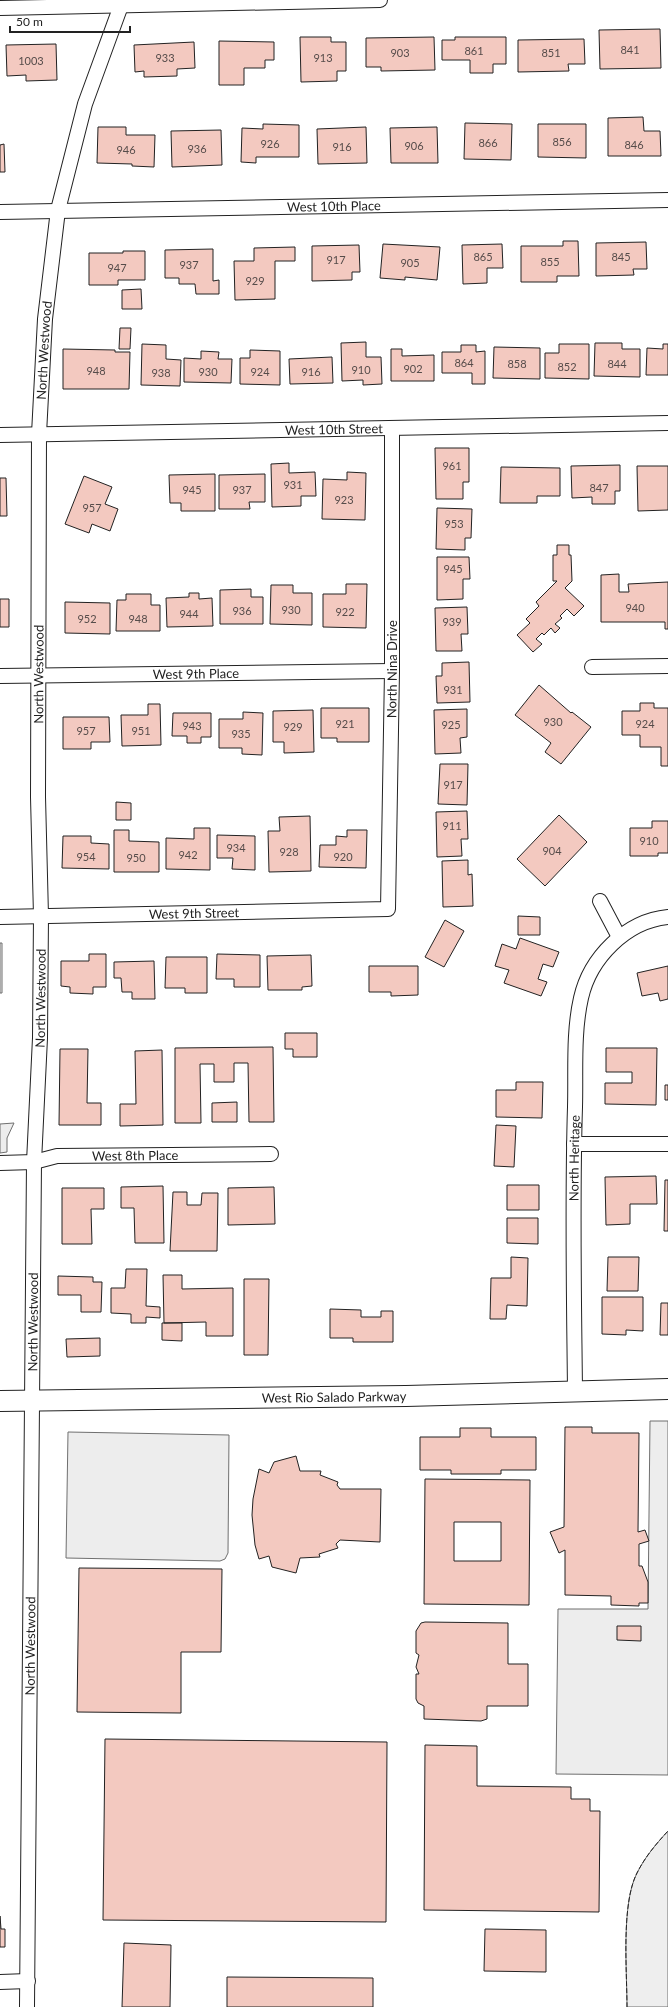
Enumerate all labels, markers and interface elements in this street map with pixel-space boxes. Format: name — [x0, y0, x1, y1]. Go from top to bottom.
scale bar — [10, 8, 130, 34]
text: 50 m — [16, 14, 43, 29]
house number: 841 — [620, 43, 640, 56]
house number: 861 — [464, 44, 484, 57]
house number: 903 — [390, 46, 410, 59]
house number: 851 — [541, 46, 561, 59]
house number: 933 — [155, 51, 175, 64]
house number: 913 — [313, 51, 333, 64]
house number: 1003 — [18, 54, 44, 67]
house number: 856 — [552, 135, 572, 148]
house number: 866 — [478, 136, 498, 149]
house number: 926 — [260, 137, 280, 150]
house number: 846 — [624, 138, 644, 151]
house number: 906 — [404, 139, 424, 152]
house number: 916 — [332, 140, 352, 153]
house number: 936 — [187, 142, 207, 155]
house number: 946 — [116, 143, 136, 156]
street label: West 10th Place — [287, 197, 381, 215]
house number: 865 — [473, 250, 493, 263]
house number: 845 — [611, 250, 631, 263]
house number: 917 — [326, 253, 346, 266]
house number: 855 — [540, 255, 560, 268]
house number: 905 — [400, 256, 420, 269]
house number: 937 — [179, 258, 199, 271]
house number: 947 — [107, 261, 127, 274]
house number: 929 — [245, 274, 265, 287]
street label: North Westwood — [33, 300, 55, 400]
house number: 864 — [454, 356, 474, 369]
house number: 858 — [507, 357, 527, 370]
house number: 844 — [607, 357, 627, 370]
house number: 852 — [557, 360, 577, 373]
house number: 902 — [403, 362, 423, 375]
house number: 910 — [351, 363, 371, 376]
house number: 948 — [86, 364, 106, 377]
house number: 930 — [198, 365, 218, 378]
house number: 924 — [250, 365, 270, 378]
house number: 916 — [301, 365, 321, 378]
house number: 938 — [151, 366, 171, 379]
street label: West 10th Street — [285, 420, 383, 438]
house number: 961 — [442, 459, 462, 472]
house number: 931 — [283, 478, 303, 491]
house number: 847 — [589, 481, 609, 494]
house number: 945 — [182, 483, 202, 496]
house number: 937 — [232, 483, 252, 496]
house number: 923 — [334, 493, 354, 506]
house number: 957 — [82, 501, 102, 514]
house number: 953 — [444, 517, 464, 530]
house number: 945 — [443, 562, 463, 575]
house number: 940 — [625, 601, 645, 614]
house number: 930 — [281, 603, 301, 616]
house number: 936 — [232, 604, 252, 617]
house number: 922 — [335, 605, 355, 618]
house number: 944 — [179, 607, 199, 620]
house number: 952 — [77, 612, 97, 625]
house number: 948 — [128, 612, 148, 625]
house number: 939 — [442, 615, 462, 628]
street label: North Nina Drive — [383, 620, 400, 718]
street label: North Westwood — [30, 625, 46, 724]
street label: West 9th Place — [153, 665, 239, 682]
house number: 931 — [443, 683, 463, 696]
house number: 930 — [543, 715, 563, 728]
house number: 921 — [335, 717, 355, 730]
house number: 924 — [635, 717, 655, 730]
house number: 925 — [441, 718, 461, 731]
house number: 943 — [182, 719, 202, 732]
house number: 929 — [283, 720, 303, 733]
house number: 957 — [76, 724, 96, 737]
house number: 951 — [131, 724, 151, 737]
house number: 935 — [231, 727, 251, 740]
house number: 917 — [443, 778, 463, 791]
house number: 911 — [442, 819, 462, 832]
house number: 910 — [639, 834, 659, 847]
house number: 934 — [226, 841, 246, 854]
house number: 904 — [542, 844, 562, 857]
house number: 928 — [279, 845, 299, 858]
house number: 942 — [178, 848, 198, 861]
house number: 954 — [76, 850, 96, 863]
house number: 920 — [333, 850, 353, 863]
house number: 950 — [126, 851, 146, 864]
street label: West 9th Street — [149, 904, 240, 922]
street label: North Westwood — [32, 949, 49, 1048]
street label: North Heritage — [565, 1115, 583, 1201]
street label: West 8th Place — [92, 1147, 179, 1164]
street label: North Westwood — [24, 1272, 41, 1372]
street label: West Rio Salado Parkway — [262, 1388, 407, 1406]
street label: North Westwood — [22, 1596, 38, 1696]

